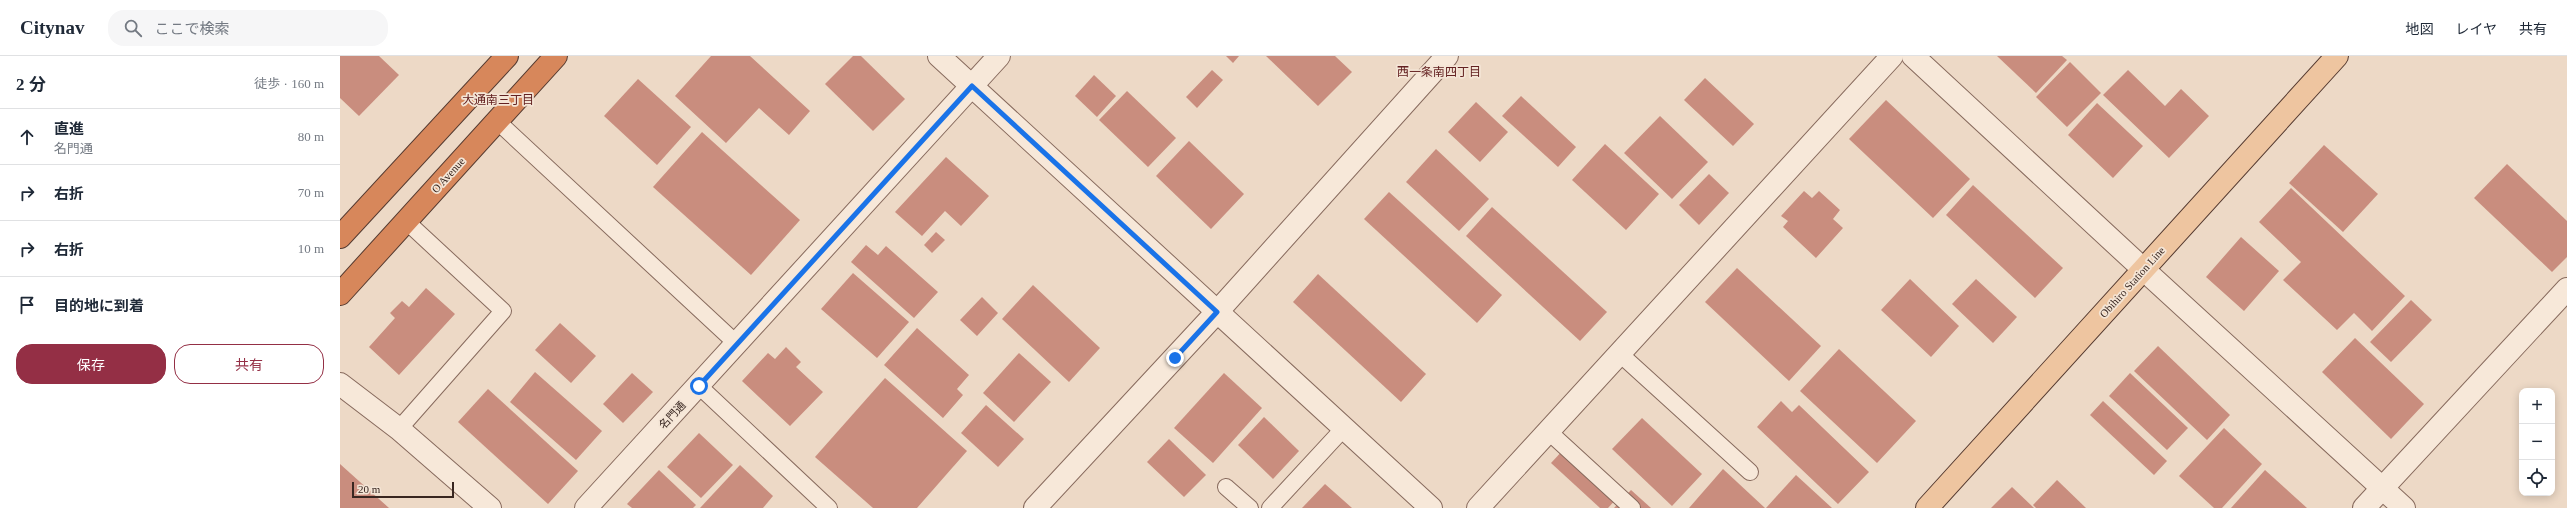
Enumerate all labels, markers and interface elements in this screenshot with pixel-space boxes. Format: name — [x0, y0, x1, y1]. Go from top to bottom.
search box — [108, 10, 388, 46]
text: Citynav — [20, 17, 84, 38]
icon: search — [122, 17, 144, 39]
text: ここで検索 — [154, 21, 229, 37]
text: 地図 — [2405, 22, 2433, 37]
text: レイヤ — [2455, 22, 2497, 37]
text: 共有 — [2519, 22, 2547, 37]
district label: 西一条南四丁目 — [1397, 65, 1481, 79]
text: 2 分 — [16, 75, 46, 94]
text: 徒歩 · 160 m — [254, 76, 324, 91]
district label: 大通南三丁目 — [462, 93, 534, 107]
text: 直進 — [54, 121, 84, 137]
icon: ahead — [16, 126, 38, 148]
text: 80 m — [298, 129, 324, 144]
text: 名門通 — [54, 141, 93, 156]
street label: O Avenue — [429, 155, 467, 195]
icon: right — [16, 182, 38, 204]
text: 70 m — [298, 185, 324, 200]
text: 右折 — [54, 186, 84, 202]
icon: right — [16, 238, 38, 260]
text: 10 m — [298, 241, 324, 256]
text: 右折 — [54, 242, 84, 258]
street label: Obihiro Station Line — [2097, 244, 2167, 320]
icon: arrive — [16, 294, 38, 316]
text: 目的地に到着 — [54, 298, 144, 314]
button: 保存 — [16, 344, 166, 384]
button: 共有 — [174, 344, 324, 384]
route end — [1166, 349, 1184, 367]
route start — [690, 377, 708, 395]
map controls — [2519, 388, 2555, 496]
button: + — [2519, 388, 2555, 424]
street label: 名門通 — [656, 399, 688, 431]
button: − — [2519, 424, 2555, 460]
button: locate — [2519, 460, 2555, 496]
scale bar — [352, 480, 454, 499]
text: 20 m — [358, 483, 380, 495]

